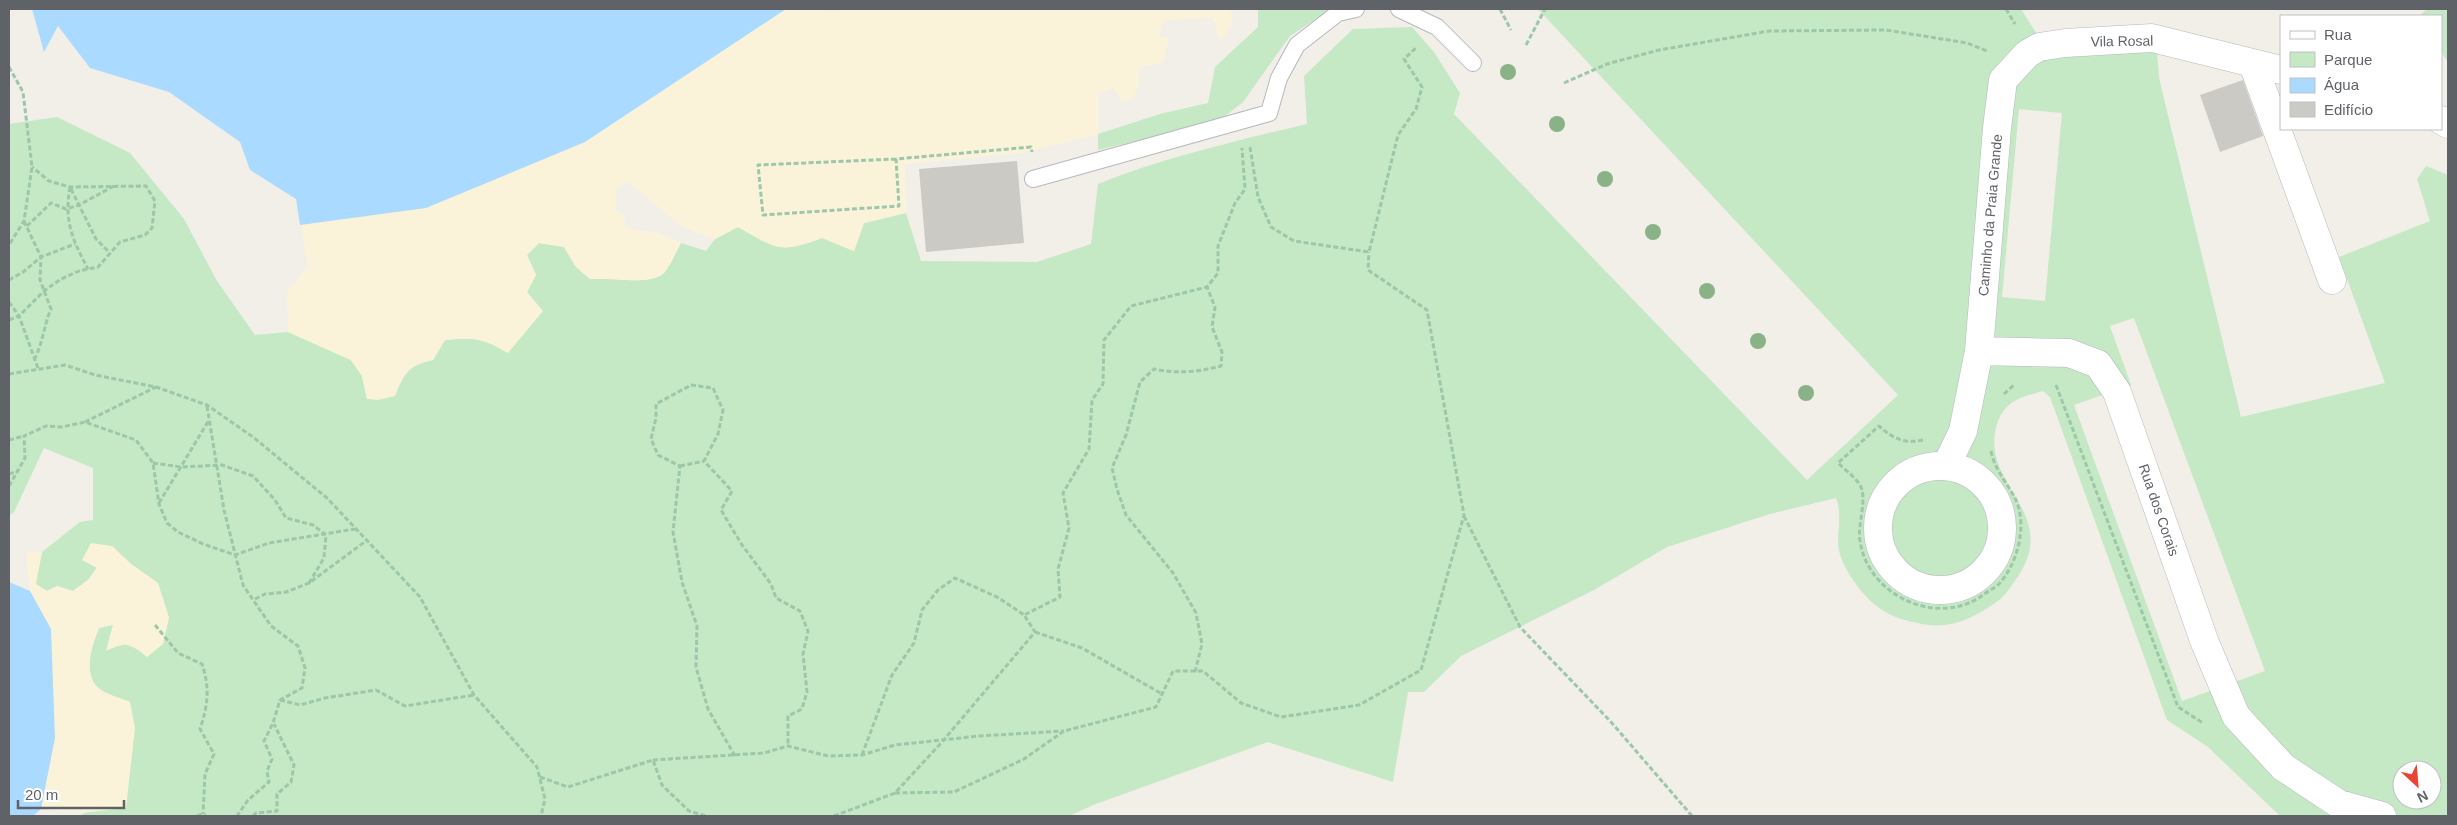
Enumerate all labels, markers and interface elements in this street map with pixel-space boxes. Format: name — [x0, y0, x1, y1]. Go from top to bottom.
legend — [2280, 15, 2442, 130]
text: Rua — [2324, 26, 2352, 43]
street label: Vila Rosal — [2090, 32, 2154, 50]
text: Parque — [2324, 51, 2372, 68]
text: Água — [2324, 76, 2360, 93]
text: Edifício — [2324, 101, 2373, 118]
street label: Caminho da Praia Grande — [1975, 133, 2005, 297]
street label: Rua dos Corais — [2136, 462, 2182, 558]
north arrow — [2392, 760, 2442, 810]
scale bar — [18, 778, 124, 810]
text: 20 m — [25, 786, 58, 803]
text: N — [2415, 787, 2431, 806]

